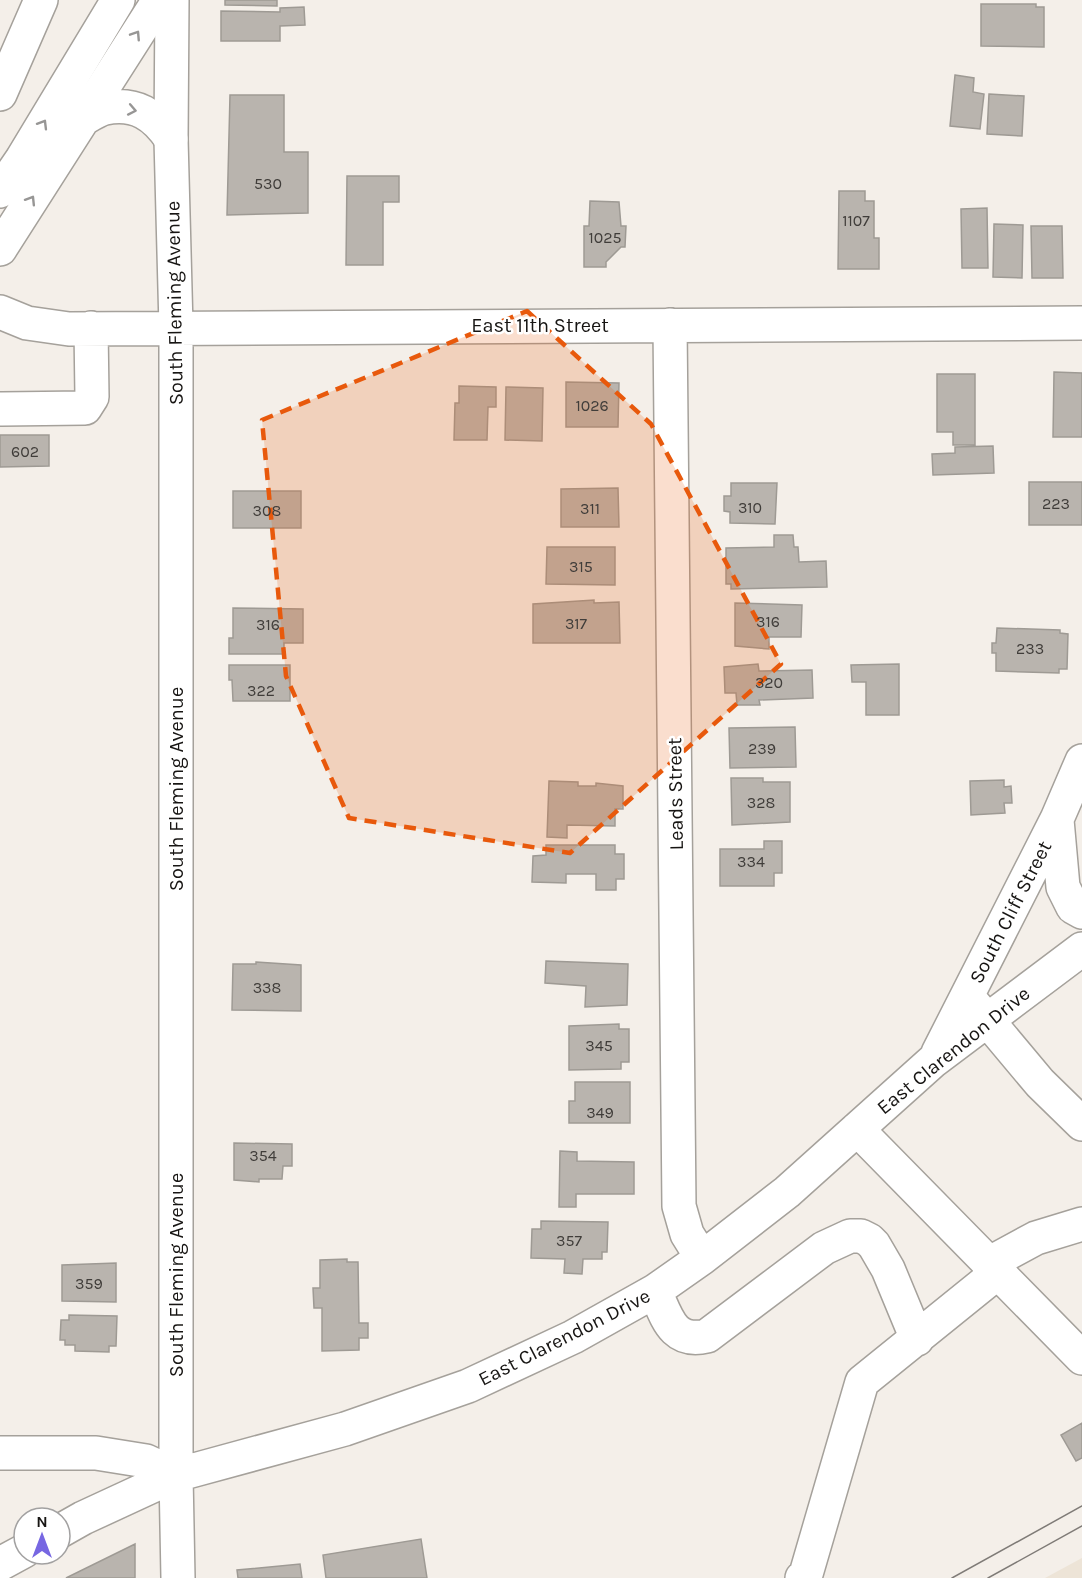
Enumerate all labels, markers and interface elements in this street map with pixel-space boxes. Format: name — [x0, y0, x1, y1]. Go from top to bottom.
one-way arrow — [129, 31, 141, 41]
one-way arrow — [126, 103, 136, 116]
one-way arrow — [36, 120, 48, 130]
house number: 530 — [254, 174, 282, 193]
one-way arrow — [24, 195, 35, 206]
street label: South Fleming Avenue — [161, 201, 188, 405]
house number: 1107 — [842, 211, 870, 230]
house number: 1025 — [588, 228, 622, 247]
street label: East 11th Street — [471, 314, 609, 337]
house number: 1026 — [575, 396, 609, 415]
house number: 602 — [11, 442, 39, 461]
house number: 223 — [1042, 494, 1070, 513]
house number: 310 — [738, 498, 762, 517]
house number: 311 — [580, 499, 600, 518]
house number: 308 — [253, 501, 281, 520]
house number: 315 — [569, 557, 593, 576]
house number: 316 — [756, 612, 780, 631]
house number: 317 — [565, 614, 588, 633]
house number: 316 — [256, 615, 280, 634]
house number: 233 — [1016, 639, 1044, 658]
house number: 320 — [755, 673, 783, 692]
house number: 322 — [247, 681, 275, 700]
street label: South Fleming Avenue — [165, 687, 188, 891]
street label: Leads Street — [663, 737, 688, 851]
house number: 239 — [748, 739, 776, 758]
house number: 328 — [747, 793, 775, 812]
street label: South Cliff Street — [965, 837, 1056, 987]
house number: 334 — [737, 852, 765, 871]
house number: 338 — [253, 978, 281, 997]
street label: East Clarendon Drive — [872, 982, 1034, 1119]
house number: 345 — [585, 1036, 613, 1055]
house number: 349 — [586, 1103, 614, 1122]
house number: 354 — [249, 1146, 277, 1165]
street label: South Fleming Avenue — [165, 1173, 188, 1377]
house number: 357 — [556, 1231, 582, 1250]
house number: 359 — [75, 1274, 103, 1293]
street label: East Clarendon Drive — [474, 1284, 654, 1391]
north arrow — [12, 1506, 72, 1566]
text: N — [36, 1512, 48, 1531]

